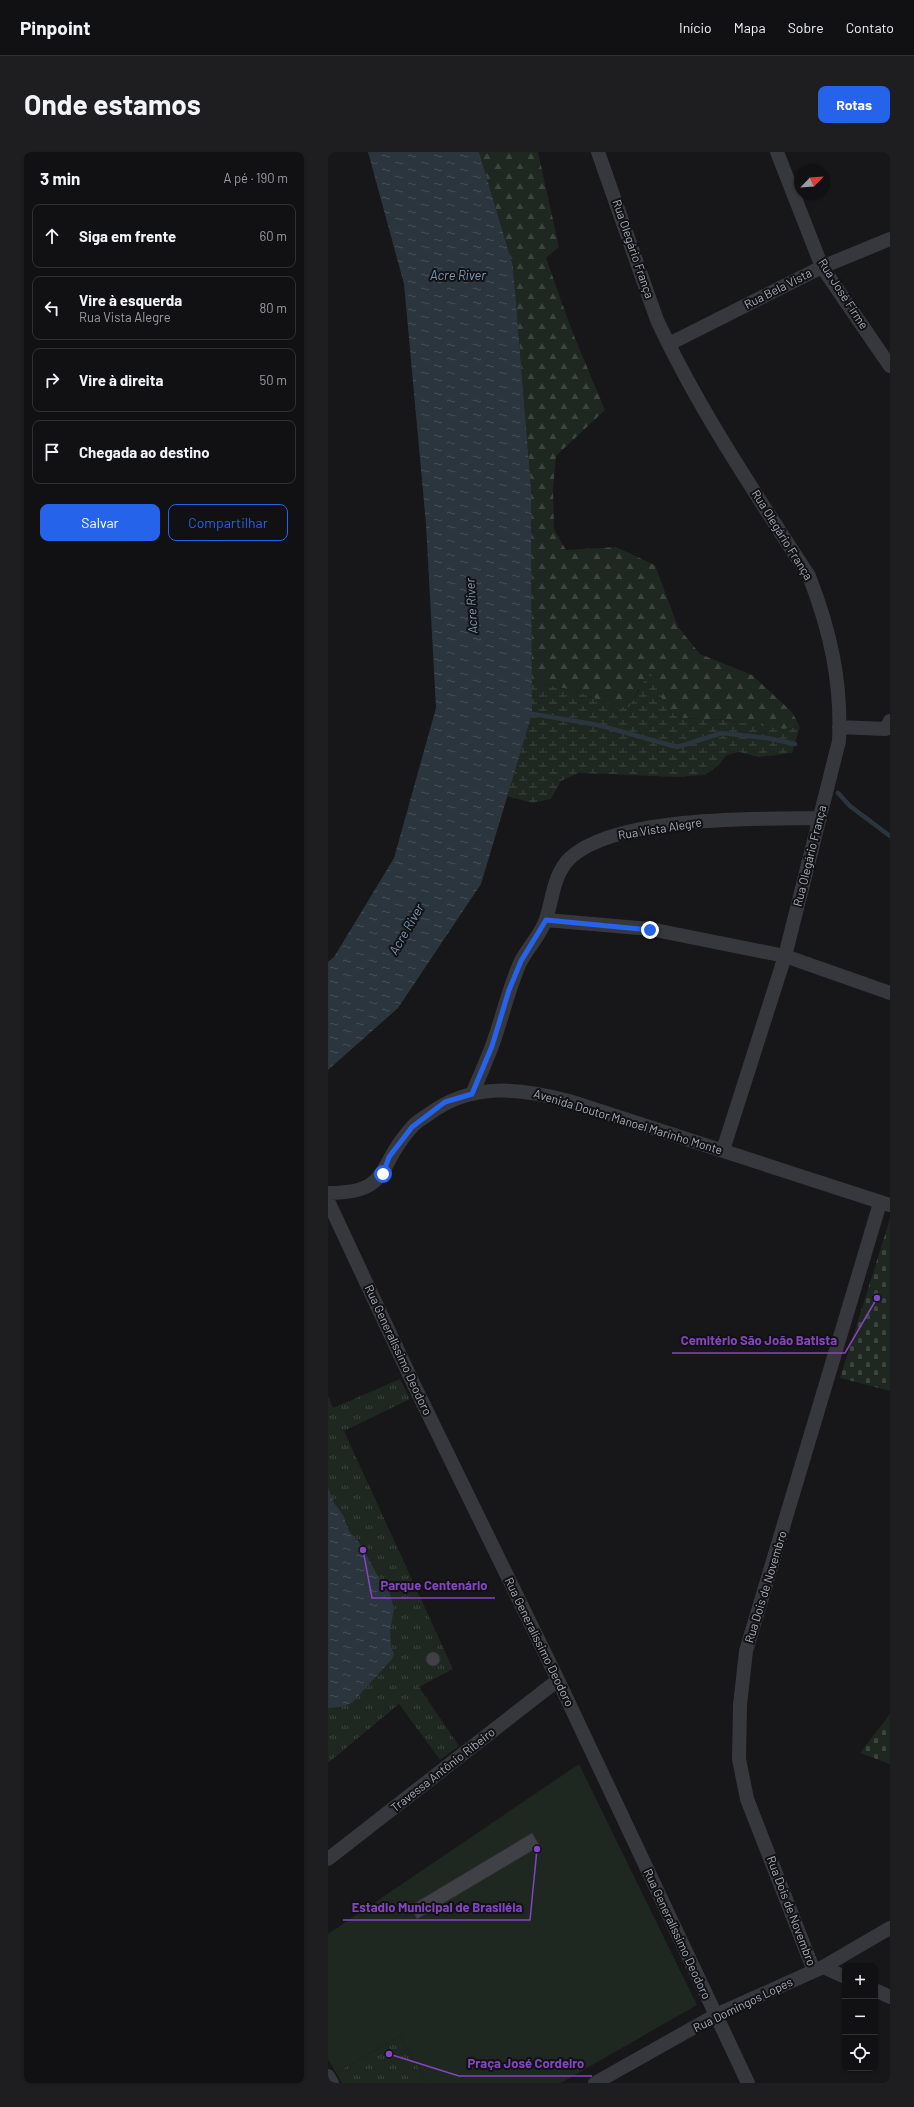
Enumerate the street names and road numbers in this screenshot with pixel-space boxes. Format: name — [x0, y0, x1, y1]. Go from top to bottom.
street label: Rua Olegário França — [610, 197, 657, 300]
street label: Rua José Firme — [816, 256, 872, 331]
street label: Rua Bela Vista — [741, 265, 814, 311]
street label: Rua Olegário França — [749, 487, 816, 582]
street label: Rua Olegário França — [790, 804, 828, 908]
street label: Rua Vista Alegre — [617, 814, 703, 842]
street label: Avenida Doutor Manoel Marinho Monte — [532, 1086, 724, 1156]
street label: Rua Generalíssimo Deodoro — [363, 1282, 435, 1417]
street label: Rua Dois de Novembro — [741, 1529, 789, 1644]
street label: Rua Generalíssimo Deodoro — [502, 1575, 577, 1708]
street label: Travessa Antônio Ribeiro — [388, 1724, 497, 1814]
street label: Rua Dois de Novembro — [765, 1854, 819, 1968]
street label: Rua Generalíssimo Deodoro — [642, 1866, 714, 2001]
street label: Rua Domingos Lopes — [691, 1974, 795, 2034]

